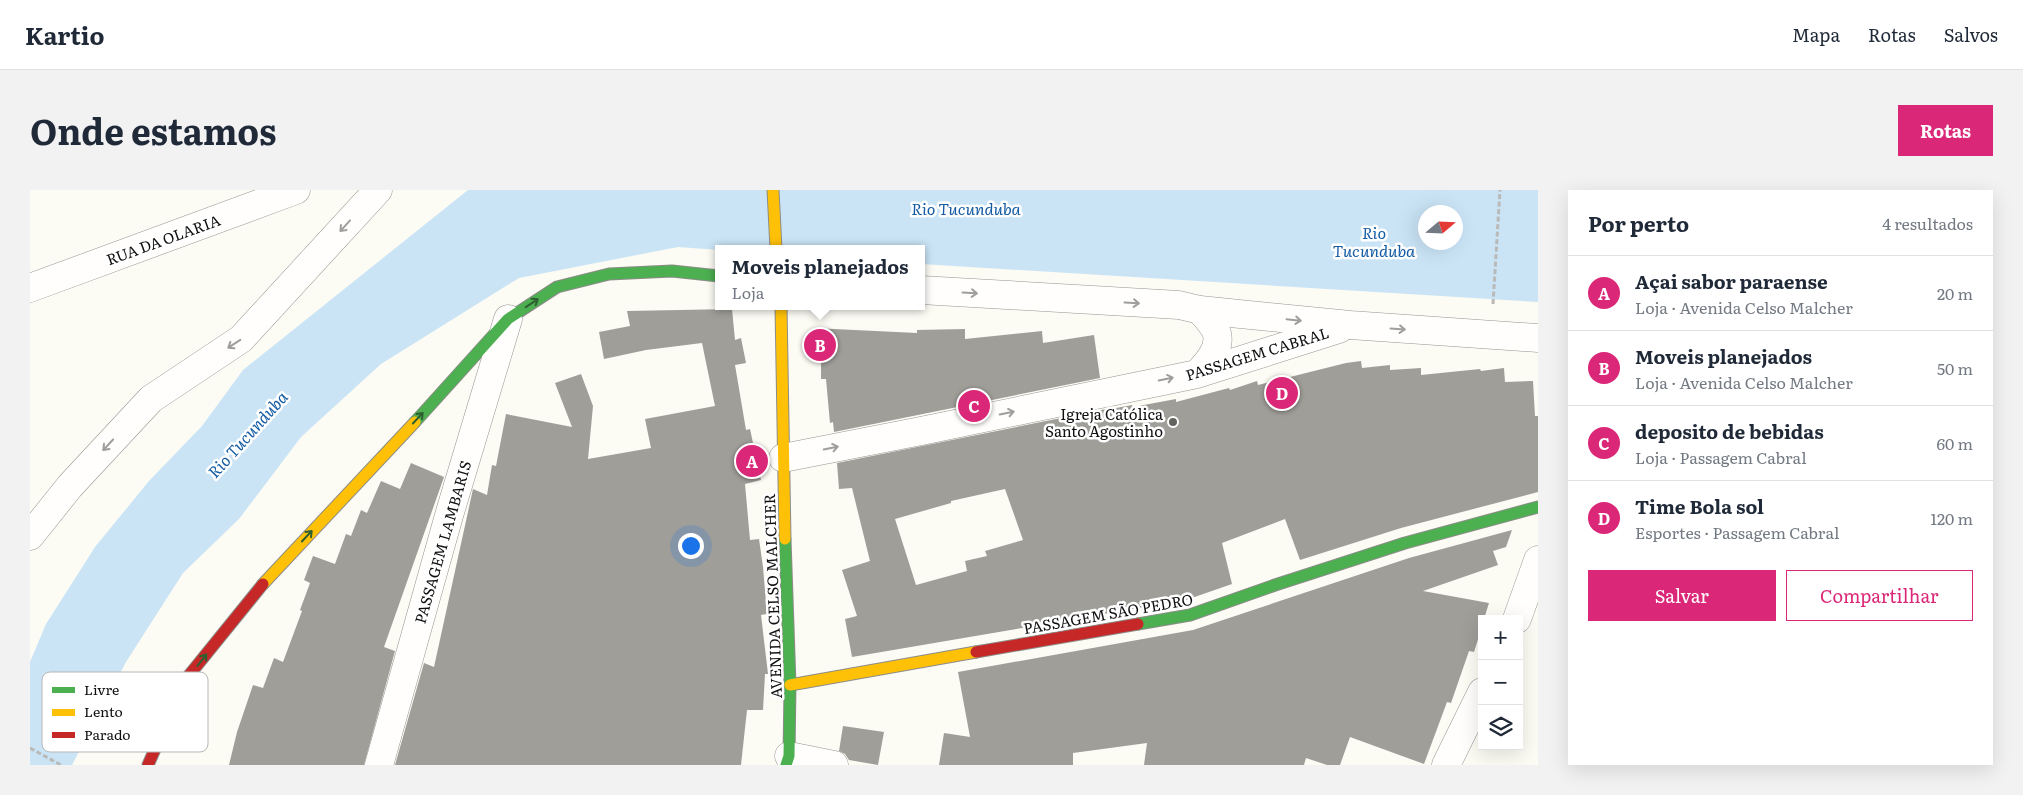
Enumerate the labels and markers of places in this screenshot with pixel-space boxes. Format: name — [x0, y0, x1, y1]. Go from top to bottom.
pin: B — [804, 326, 836, 364]
pin: D — [1266, 374, 1298, 412]
pin: C — [958, 387, 990, 425]
place label: Igreja Católica Santo Agostinho — [1045, 402, 1164, 442]
marker: Igreja Católica Santo Agostinho — [1167, 416, 1179, 428]
pin: A — [736, 442, 768, 480]

